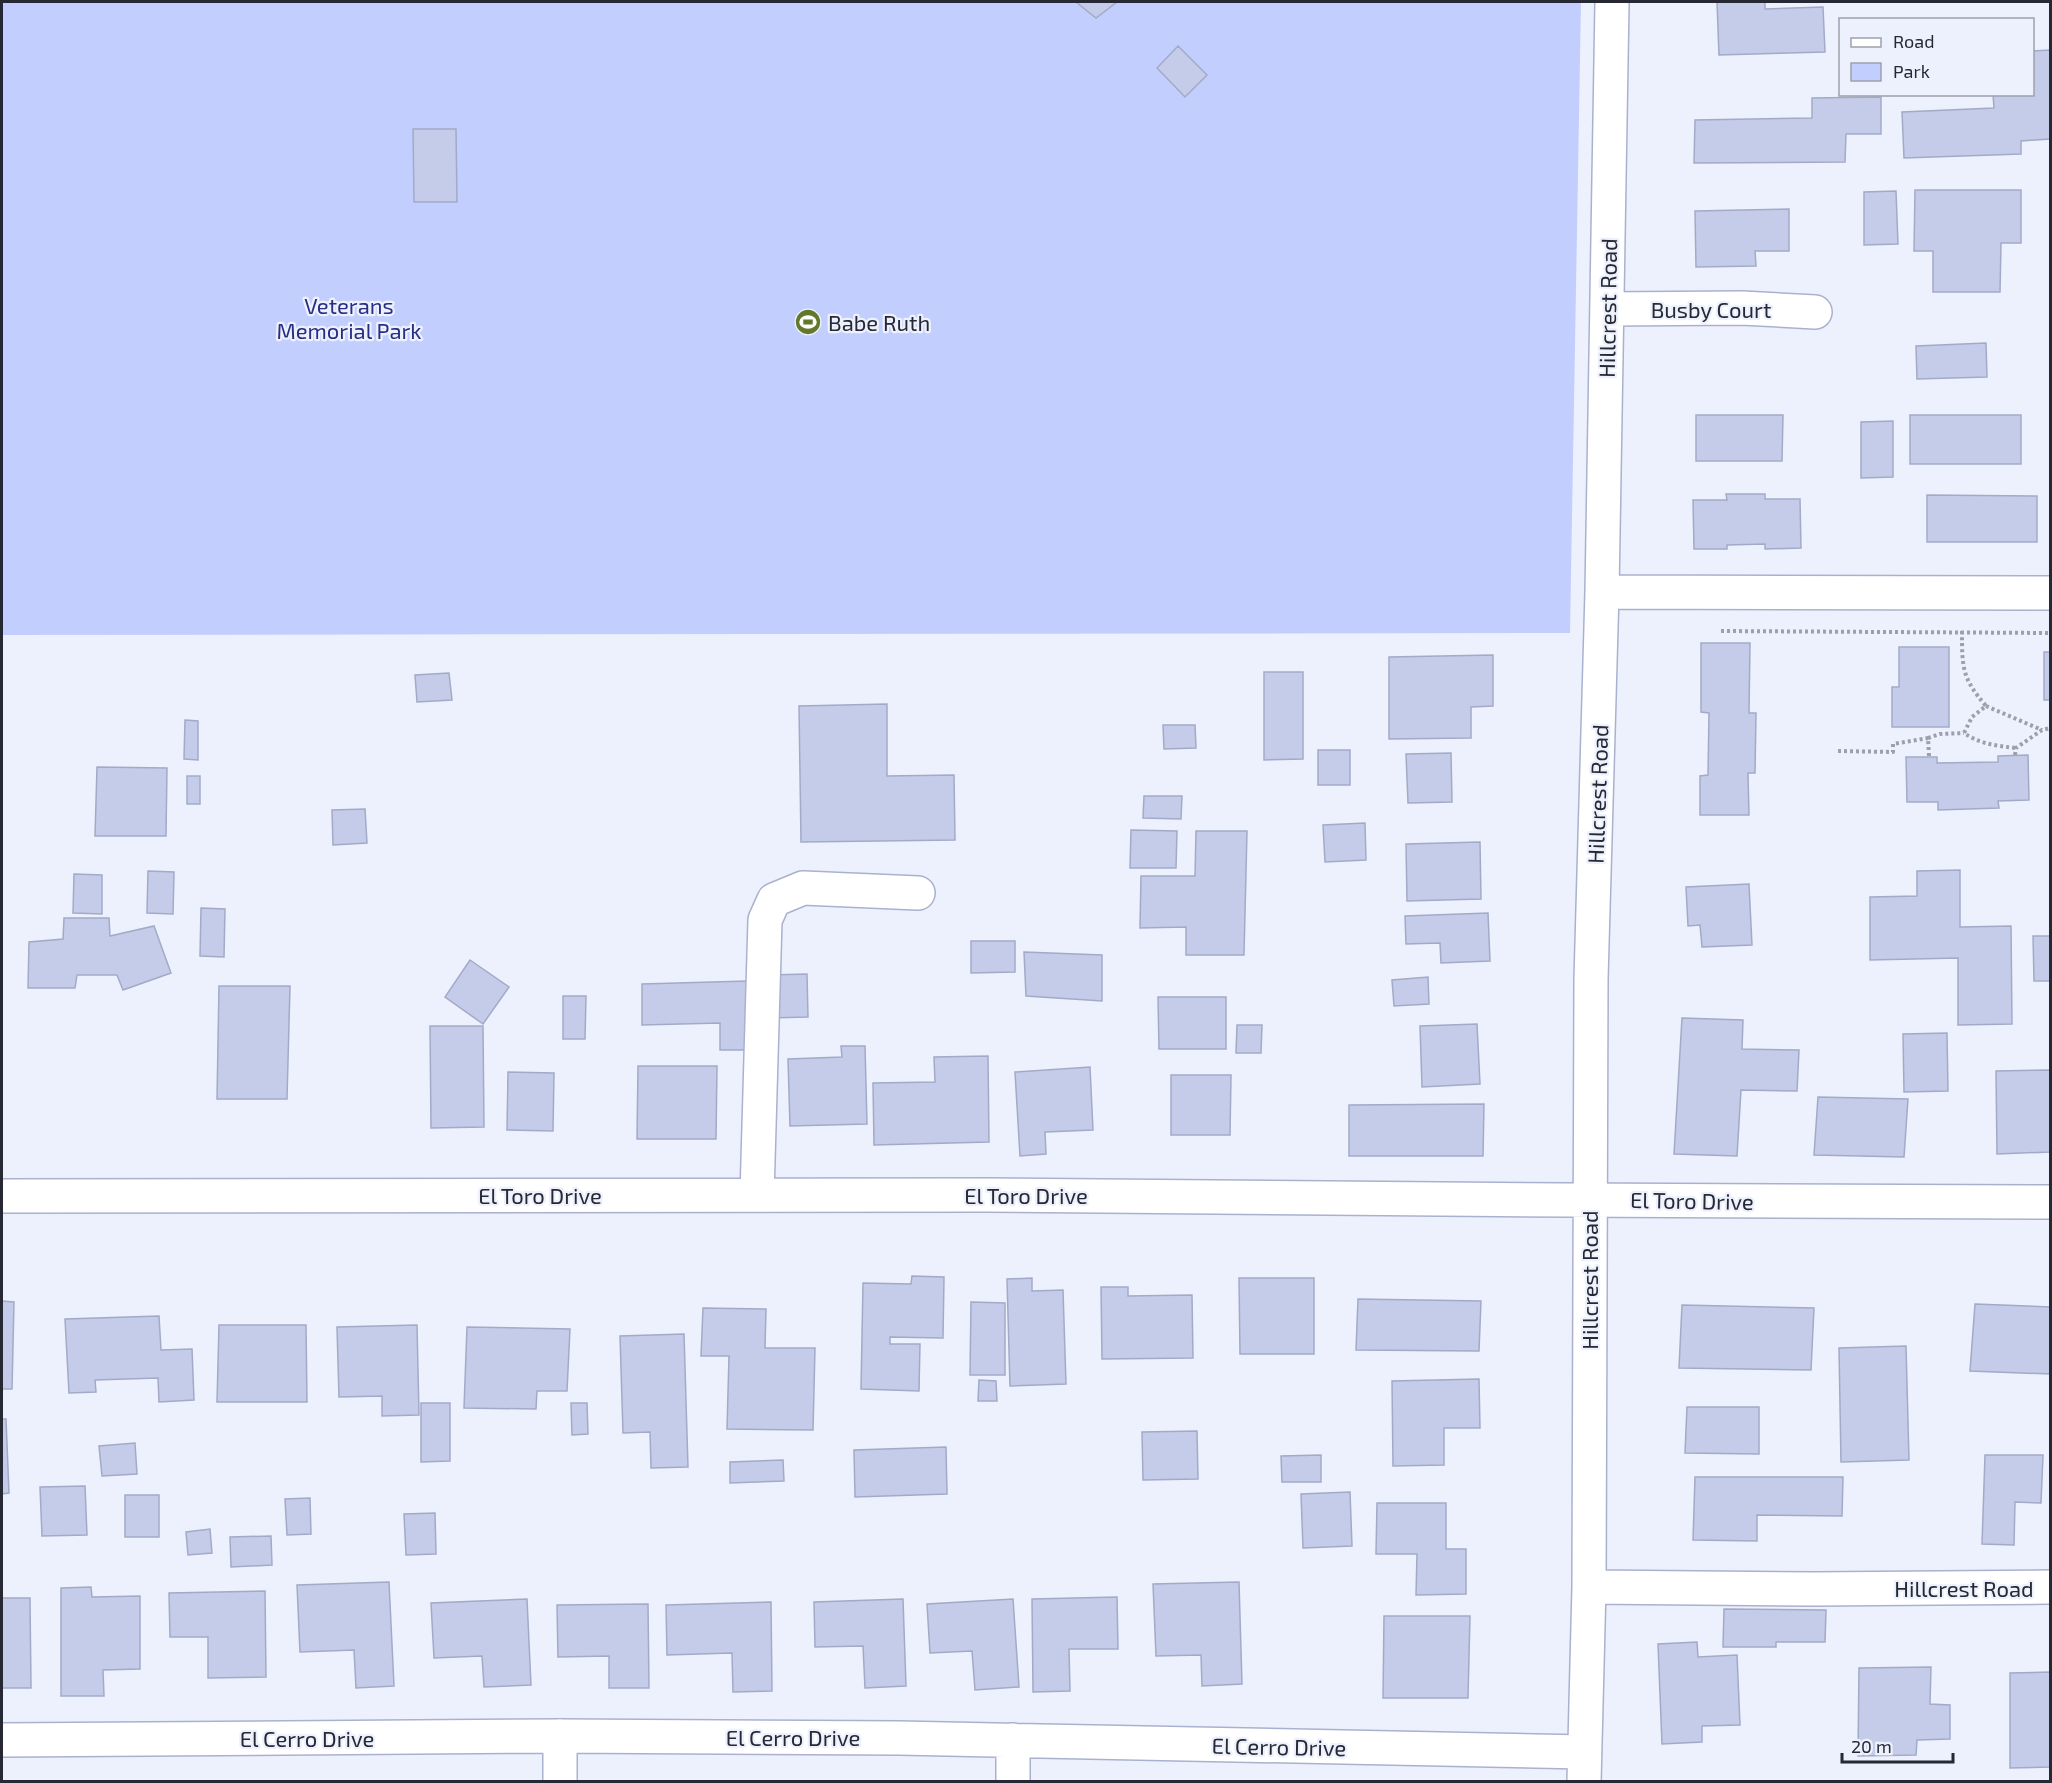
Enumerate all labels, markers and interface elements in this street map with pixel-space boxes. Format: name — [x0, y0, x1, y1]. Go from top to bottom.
legend — [1839, 18, 2034, 96]
text: Road — [1893, 30, 1934, 52]
text: Park — [1893, 60, 1930, 82]
street label: Hillcrest Road — [1593, 238, 1621, 378]
park label: Veterans Memorial Park — [276, 292, 422, 343]
street label: Busby Court — [1651, 296, 1771, 322]
sports icon: Babe Ruth — [793, 307, 823, 337]
place label: Babe Ruth — [828, 309, 930, 335]
street label: Hillcrest Road — [1582, 724, 1612, 864]
street label: El Toro Drive — [478, 1182, 602, 1208]
street label: El Toro Drive — [964, 1182, 1088, 1208]
street label: El Toro Drive — [1630, 1186, 1754, 1214]
street label: Hillcrest Road — [1576, 1210, 1602, 1350]
street label: Hillcrest Road — [1894, 1575, 2034, 1601]
street label: El Cerro Drive — [726, 1724, 860, 1750]
street label: El Cerro Drive — [240, 1725, 374, 1751]
scale bar — [1842, 1726, 1953, 1764]
street label: El Cerro Drive — [1212, 1732, 1346, 1760]
text: 20 m — [1851, 1735, 1892, 1757]

